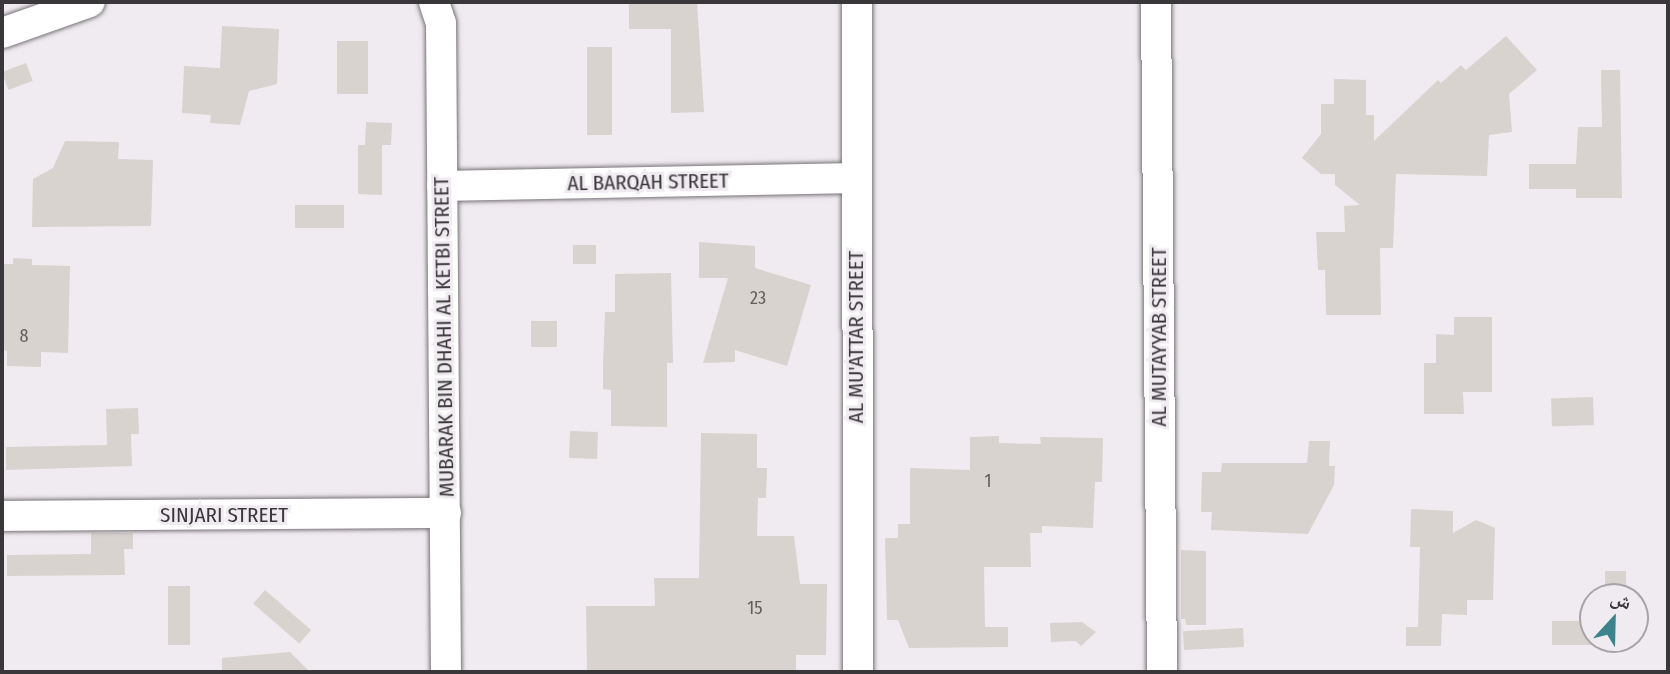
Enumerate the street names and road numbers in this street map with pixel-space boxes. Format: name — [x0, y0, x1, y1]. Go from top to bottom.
street label: AL BARQAH STREET — [567, 168, 729, 196]
street label: MUBARAK BIN DHAHI AL KETBI STREET — [429, 177, 459, 497]
street label: AL MUTAYYAB STREET — [1146, 247, 1172, 427]
street label: AL MU'ATTAR STREET — [843, 251, 869, 423]
street label: SINJARI STREET — [160, 502, 288, 528]

